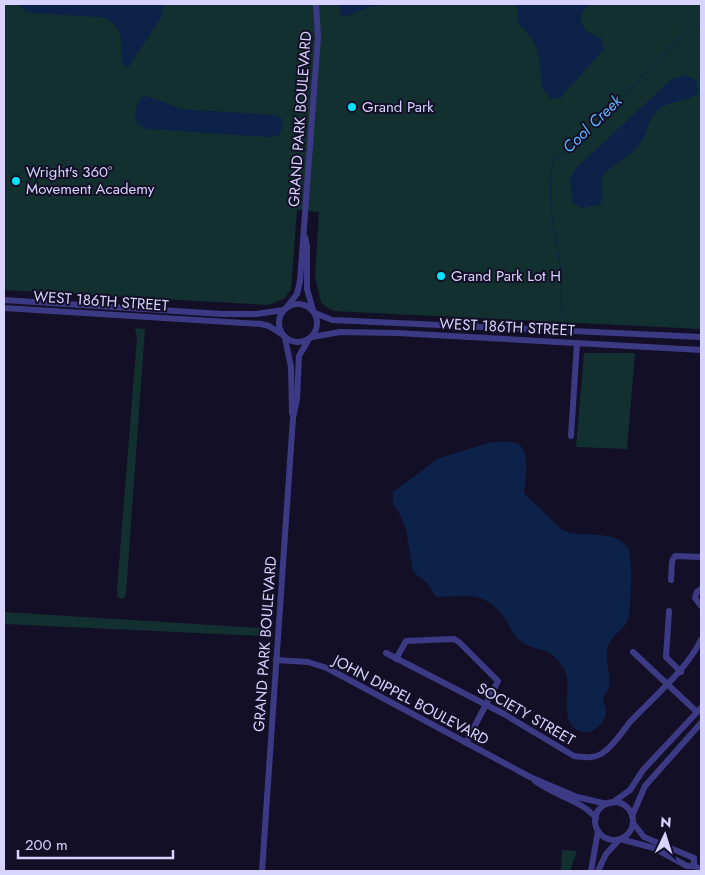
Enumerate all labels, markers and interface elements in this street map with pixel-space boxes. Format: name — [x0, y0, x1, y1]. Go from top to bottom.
street label: GRAND PARK BOULEVARD — [283, 30, 317, 208]
water label: Cool Creek — [557, 89, 628, 158]
place label: Grand Park — [362, 96, 434, 118]
marker: Grand Park — [346, 101, 358, 113]
place label: Wright's 360° Movement Academy — [26, 161, 155, 200]
marker: Wright's 360° Movement Academy — [10, 175, 22, 187]
place label: Grand Park Lot H — [451, 265, 561, 287]
marker: Grand Park Lot H — [435, 270, 447, 282]
street label: WEST 186TH STREET — [33, 285, 169, 317]
street label: WEST 186TH STREET — [439, 312, 575, 342]
street label: GRAND PARK BOULEVARD — [248, 555, 282, 733]
street label: JOHN DIPPEL BOULEVARD — [327, 649, 493, 750]
street label: SOCIETY STREET — [473, 677, 579, 751]
north arrow — [640, 810, 690, 860]
text: N — [660, 812, 672, 832]
scale bar — [18, 828, 172, 860]
text: 200 m — [25, 834, 68, 856]

